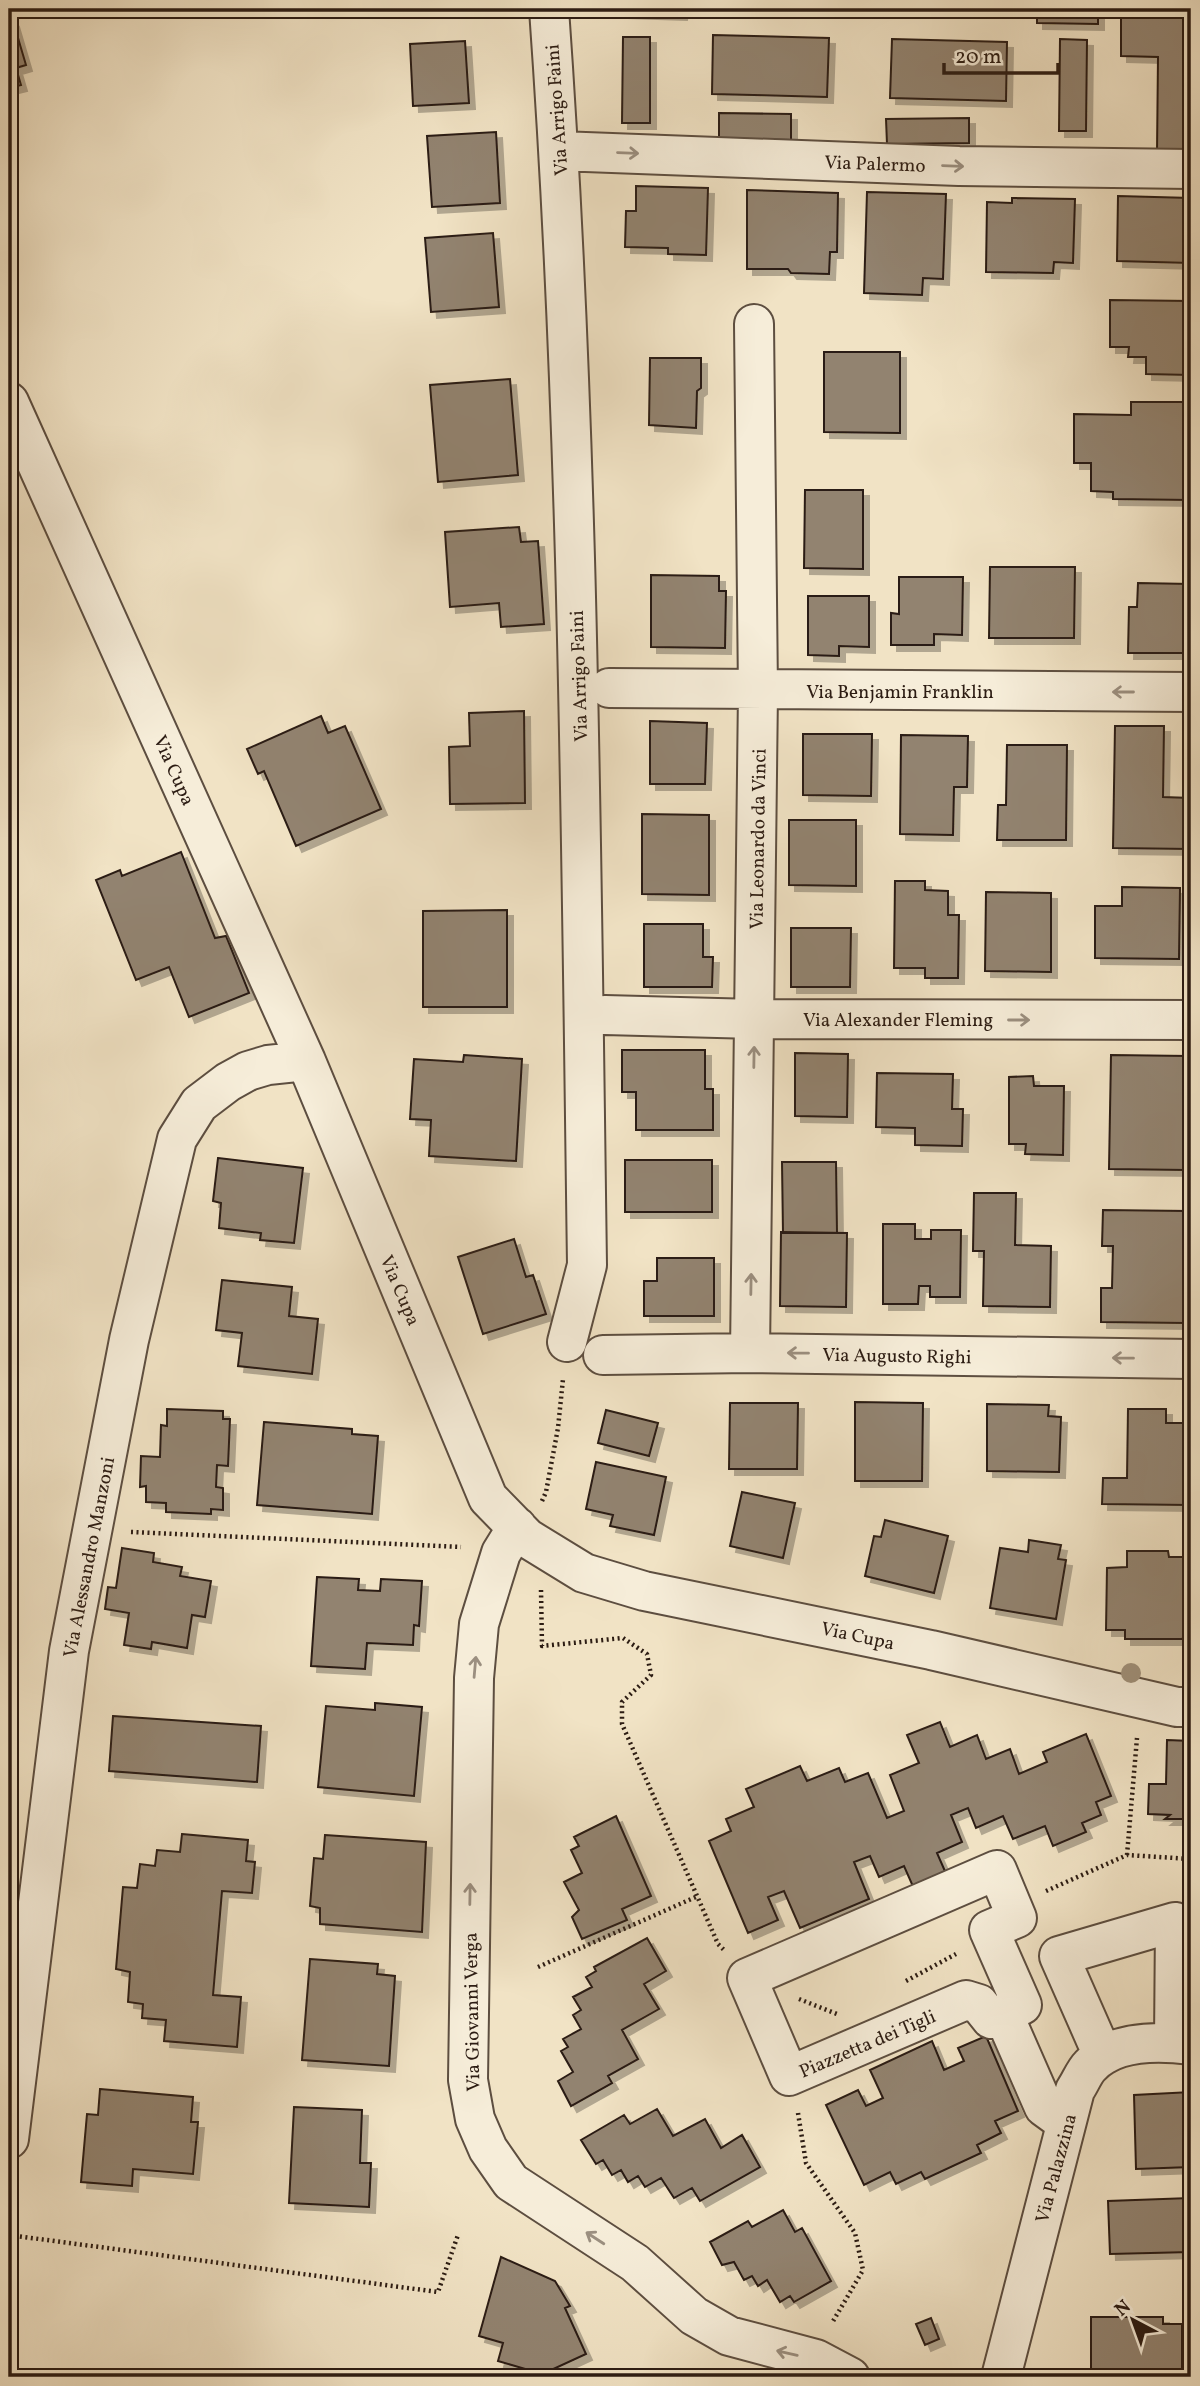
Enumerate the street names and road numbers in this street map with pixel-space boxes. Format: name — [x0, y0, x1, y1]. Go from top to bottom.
street label: Via Arrigo Faini — [540, 43, 576, 176]
street label: Via Palermo — [824, 150, 926, 180]
street label: Via Arrigo Faini — [565, 609, 595, 742]
street label: Via Benjamin Franklin — [806, 680, 994, 706]
street label: Via Cupa — [146, 731, 200, 810]
street label: Via Leonardo da Vinci — [744, 748, 774, 930]
street label: Via Alexander Fleming — [803, 1008, 993, 1034]
street label: Via Cupa — [373, 1251, 426, 1330]
street label: Via Augusto Righi — [822, 1343, 972, 1371]
street label: Via Alessandro Manzoni — [58, 1455, 122, 1660]
street label: Via Cupa — [818, 1616, 897, 1657]
street label: Via Giovanni Verga — [459, 1932, 487, 2092]
street label: Piazzetta dei Tigli — [795, 2004, 940, 2085]
street label: Via Palazzina — [1030, 2111, 1084, 2226]

